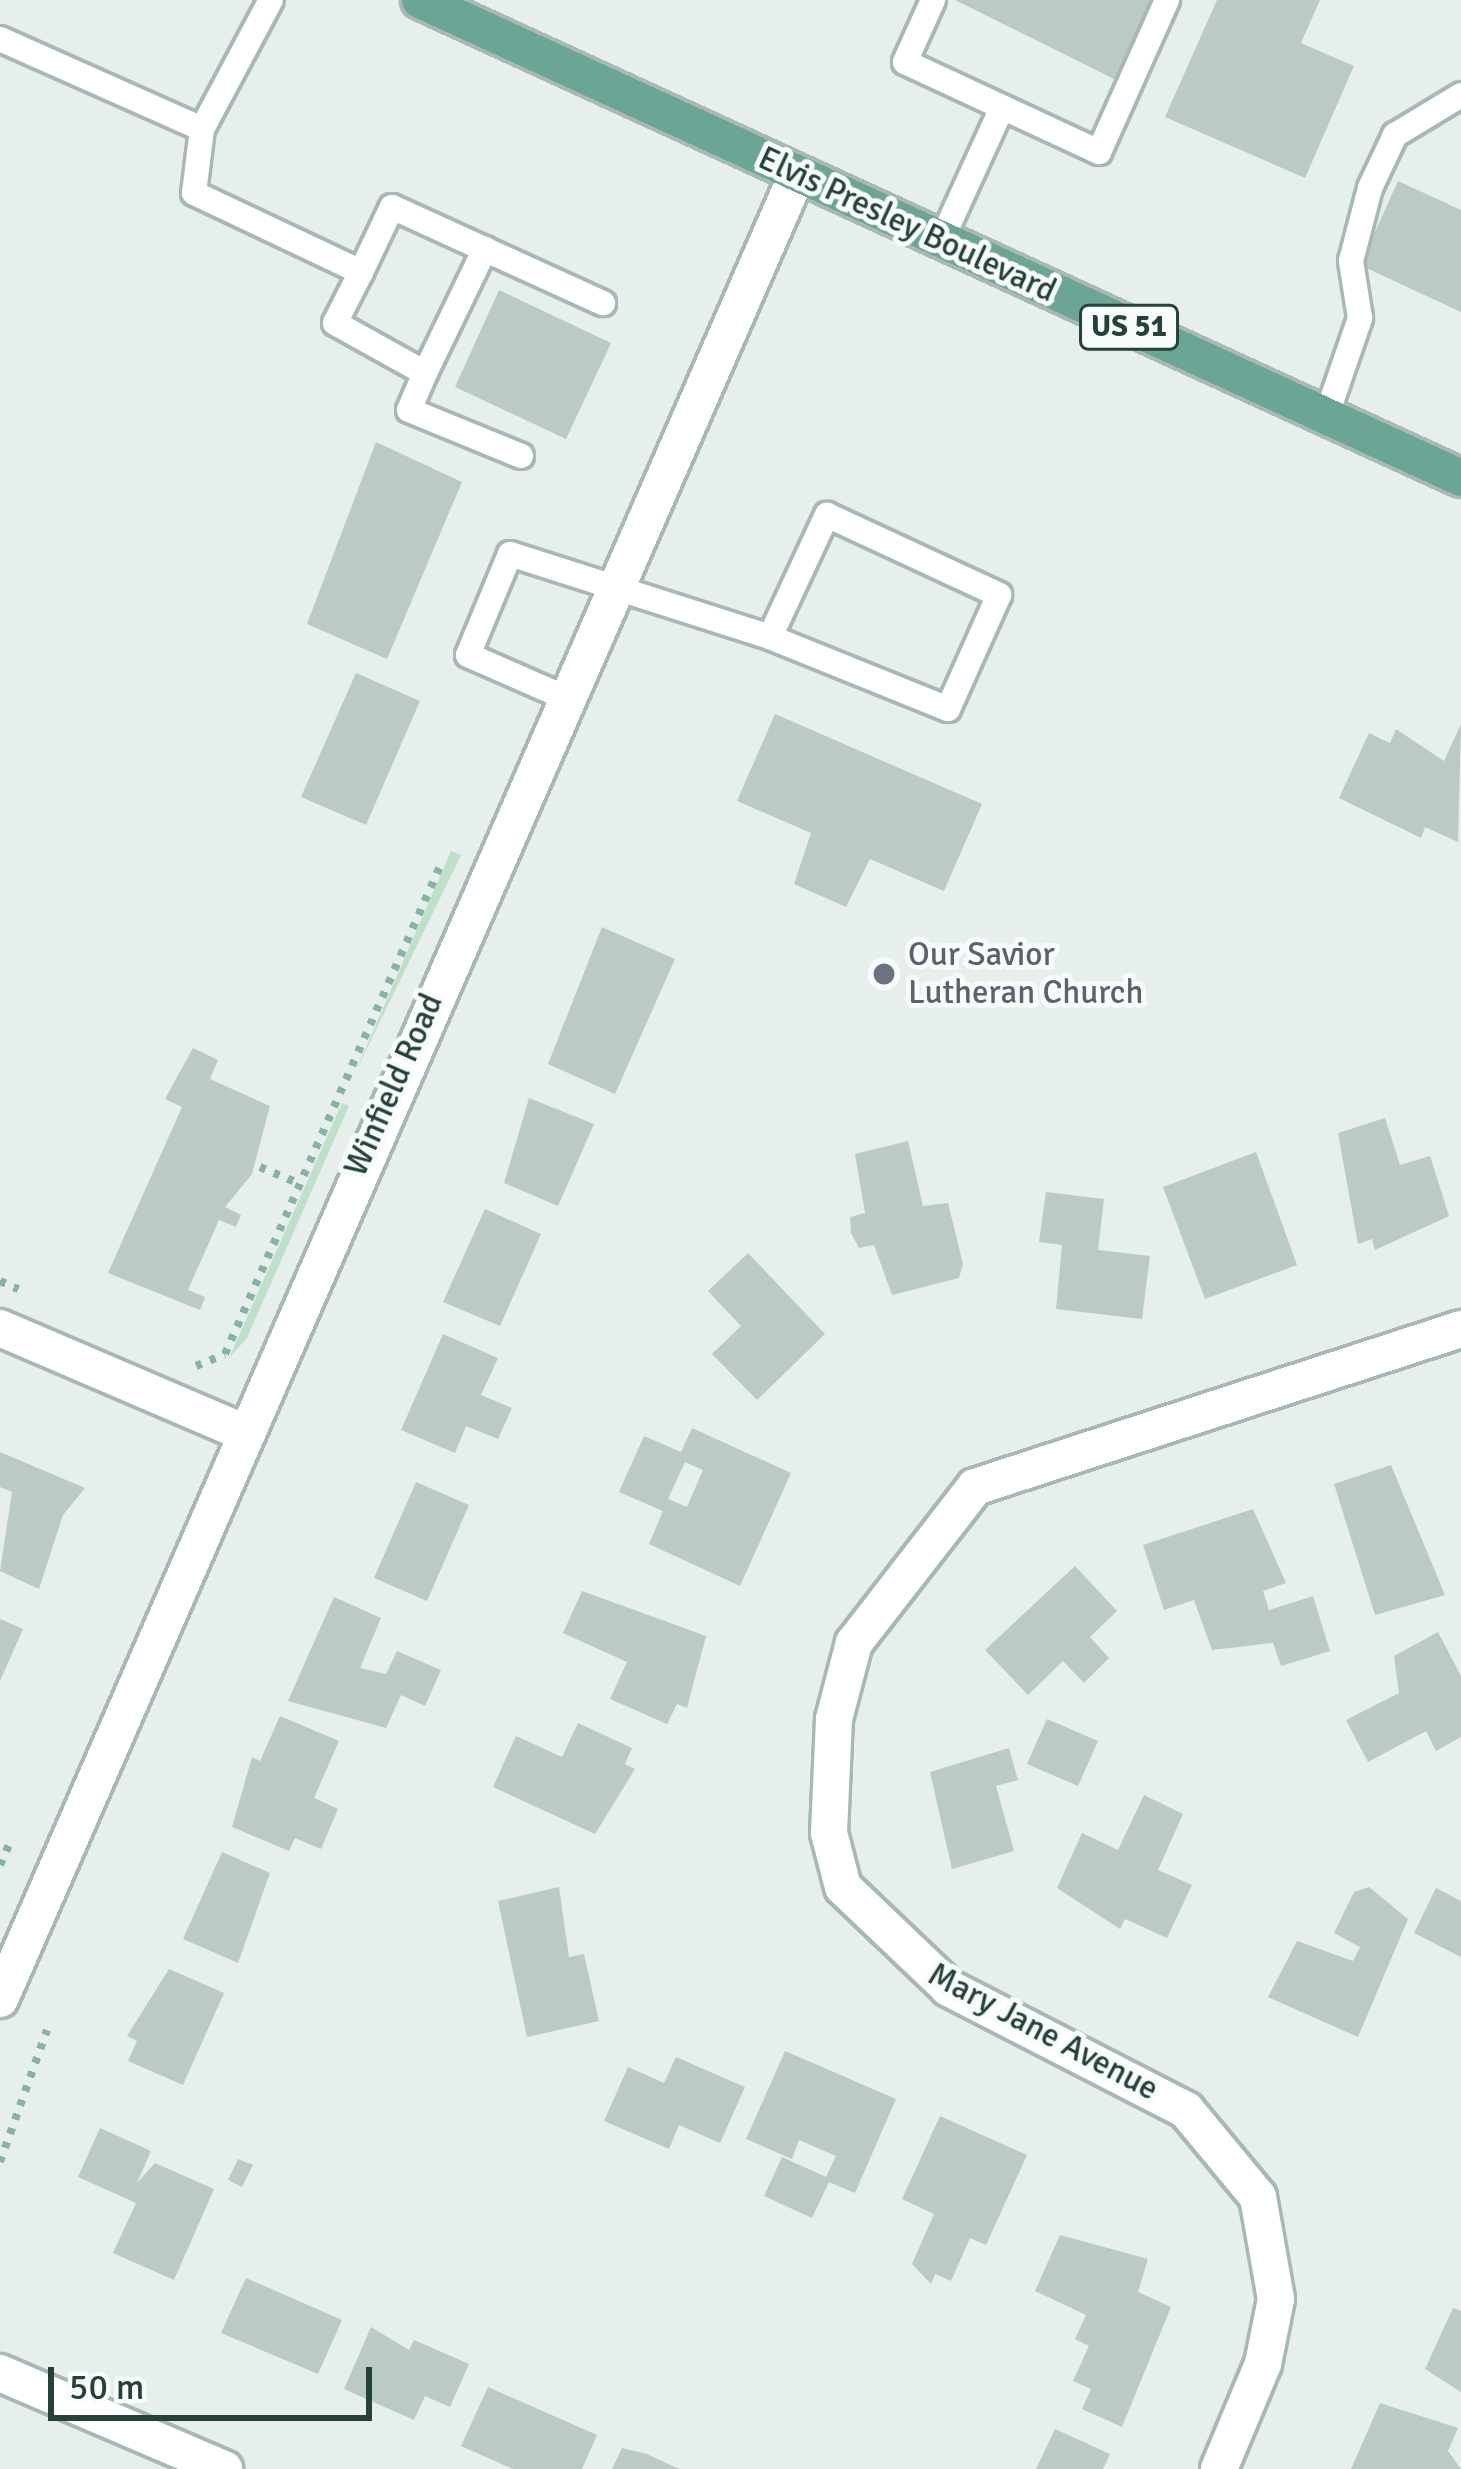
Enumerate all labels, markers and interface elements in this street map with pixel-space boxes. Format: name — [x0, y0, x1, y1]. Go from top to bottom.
street label: Elvis Presley Boulevard — [752, 139, 1062, 311]
road number: US 51 — [1078, 303, 1180, 351]
place label: Our Savior Lutheran Church — [908, 935, 1143, 1013]
marker: Our Savior Lutheran Church — [871, 961, 897, 987]
street label: Winfield Road — [336, 988, 452, 1182]
street label: Mary Jane Avenue — [921, 1955, 1165, 2109]
scale bar — [54, 2343, 378, 2417]
text: 50 m — [69, 2365, 145, 2410]

